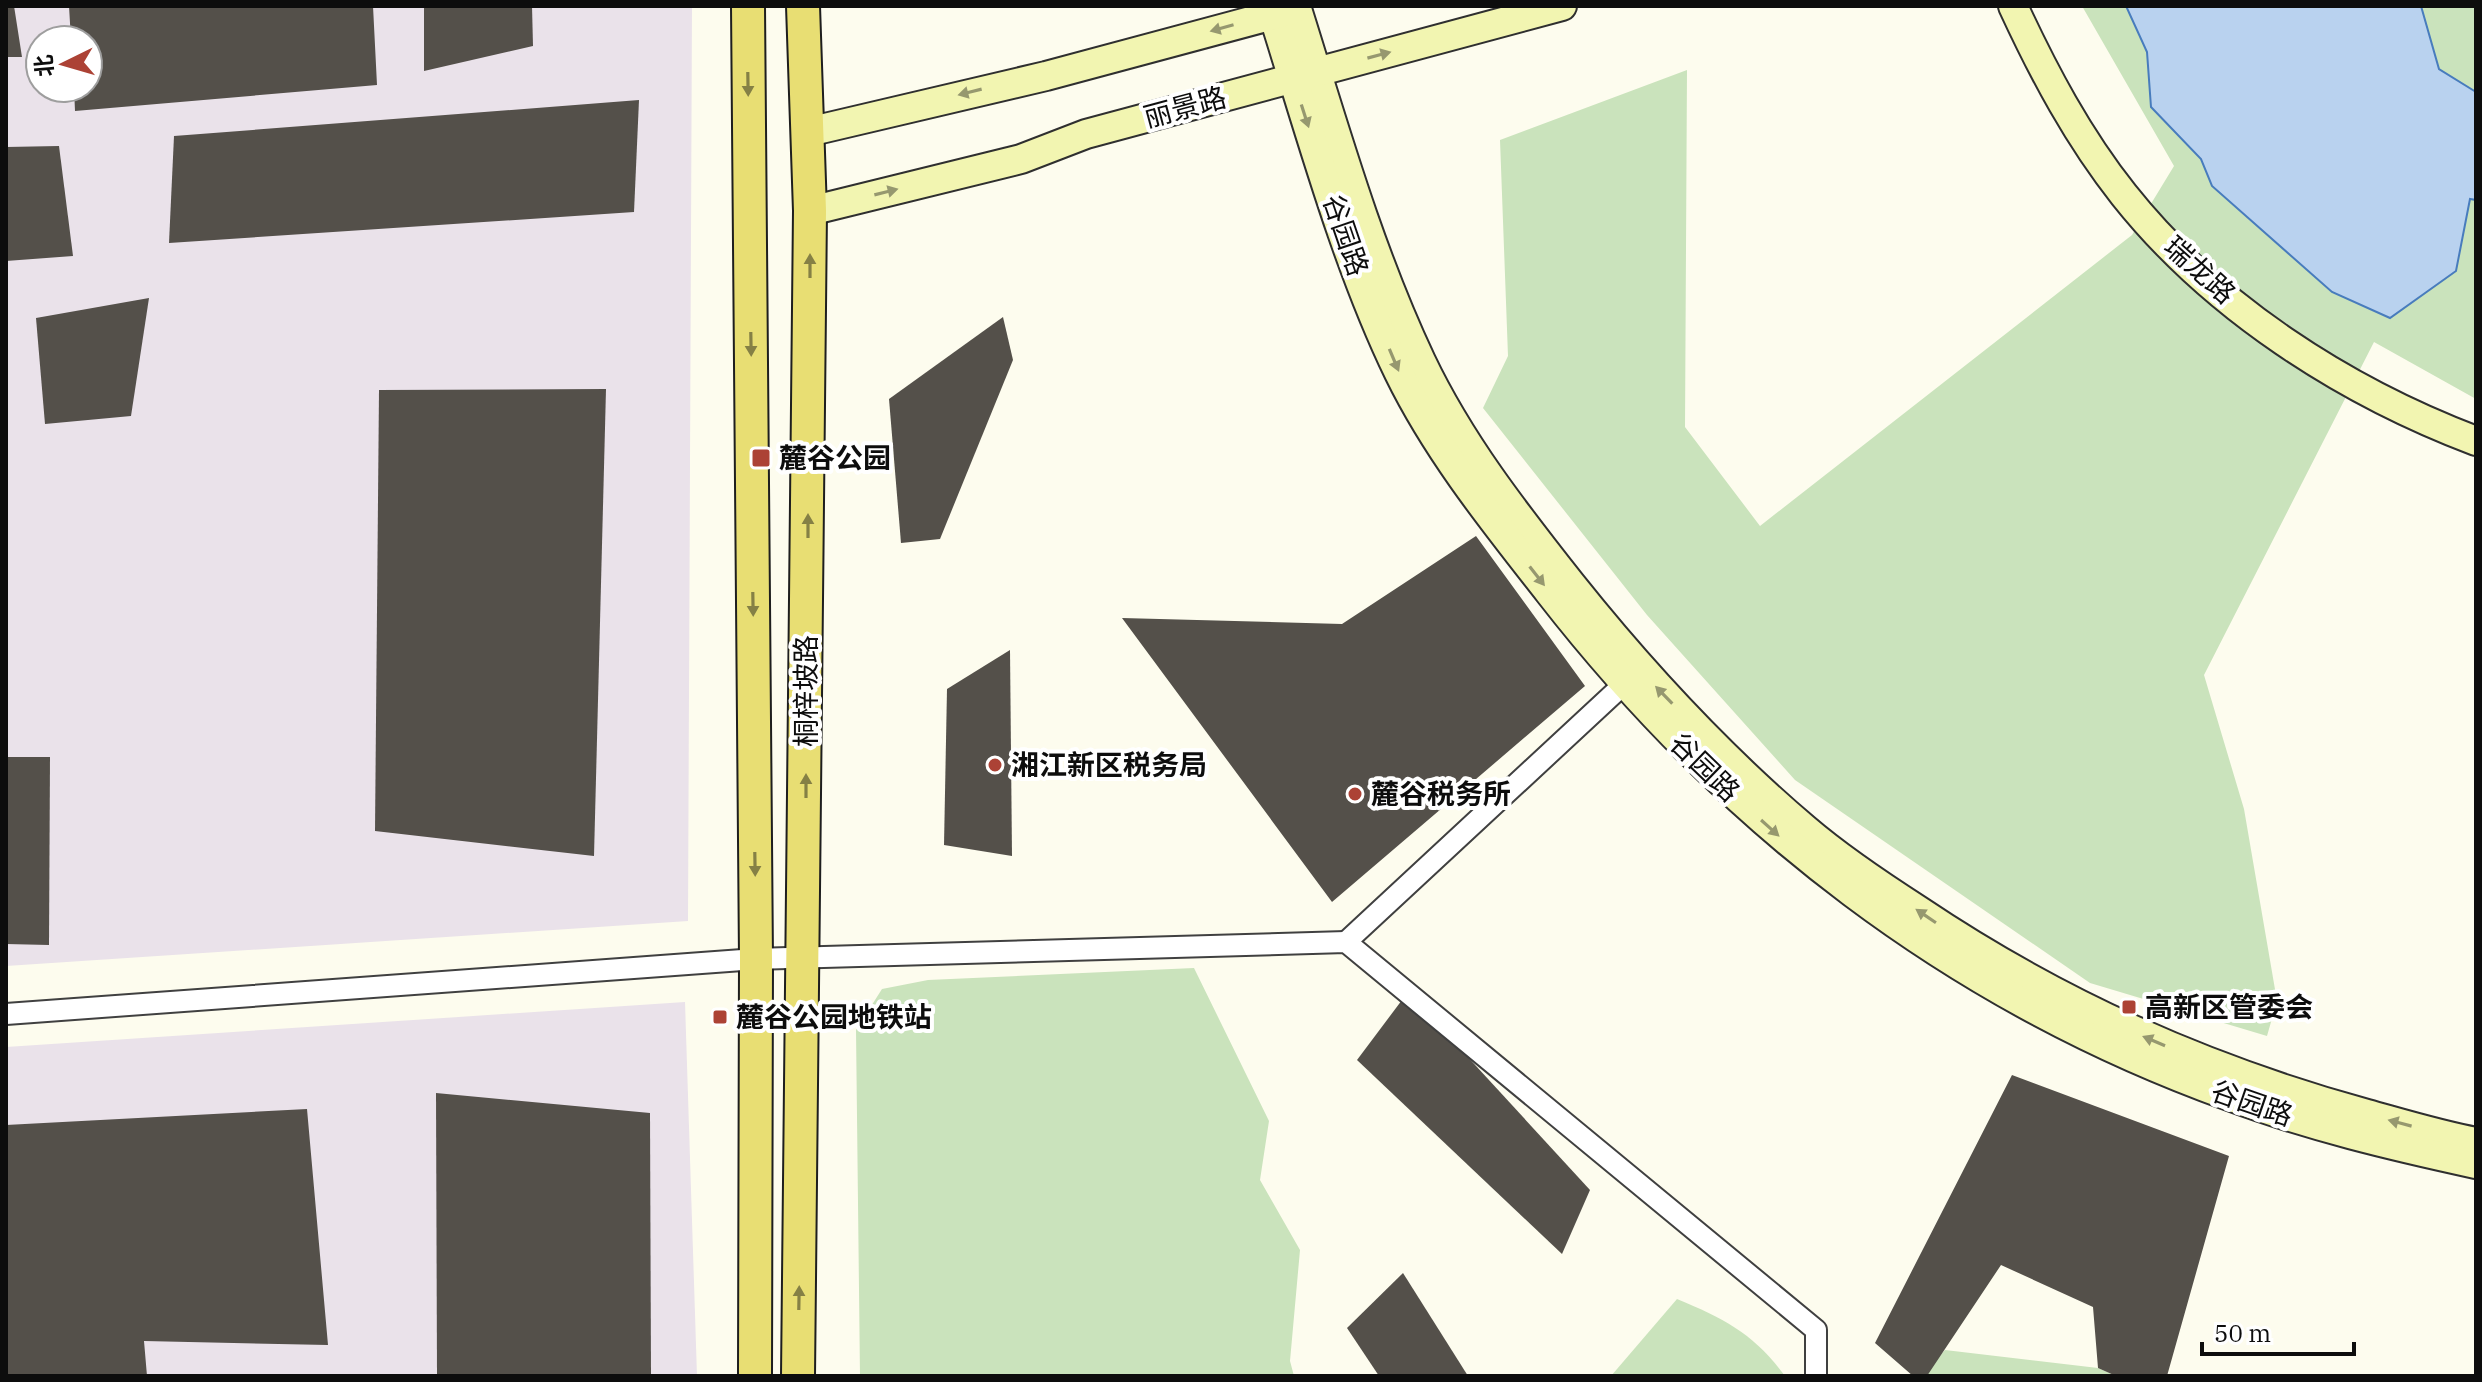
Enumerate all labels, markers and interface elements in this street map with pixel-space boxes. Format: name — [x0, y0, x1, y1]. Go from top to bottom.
one-way arrow — [1209, 23, 1234, 35]
north arrow — [24, 24, 104, 104]
one-way arrow — [1366, 49, 1391, 61]
text: 北 — [28, 54, 59, 78]
one-way arrow — [742, 72, 754, 97]
street label: 丽景路 — [1140, 78, 1230, 135]
one-way arrow — [957, 86, 982, 98]
one-way arrow — [1300, 104, 1312, 128]
one-way arrow — [873, 186, 898, 198]
street label: 谷园路 — [1315, 189, 1378, 281]
street label: 瑞龙路 — [2157, 228, 2244, 311]
one-way arrow — [803, 253, 816, 278]
one-way arrow — [744, 332, 757, 357]
one-way arrow — [1387, 348, 1400, 372]
place label: 麓谷公园 — [779, 439, 891, 476]
marker: 麓谷公园 — [750, 447, 772, 469]
one-way arrow — [802, 513, 814, 538]
one-way arrow — [1528, 566, 1544, 586]
one-way arrow — [747, 592, 759, 617]
street label: 桐梓坡路 — [787, 635, 824, 747]
one-way arrow — [1655, 686, 1674, 705]
street label: 谷园路 — [1662, 724, 1748, 809]
place label: 湘江新区税务局 — [1011, 746, 1207, 783]
marker: 湘江新区税务局 — [986, 756, 1004, 774]
one-way arrow — [800, 773, 812, 798]
place label: 麓谷税务所 — [1371, 775, 1511, 812]
marker: 麓谷税务所 — [1346, 785, 1364, 803]
one-way arrow — [1760, 819, 1779, 837]
one-way arrow — [749, 852, 761, 877]
one-way arrow — [1916, 909, 1937, 924]
place label: 高新区管委会 — [2145, 988, 2313, 1025]
place label: 麓谷公园地铁站 — [736, 998, 932, 1035]
marker: 高新区管委会 — [2120, 998, 2138, 1016]
marker: 麓谷公园地铁站 — [711, 1008, 729, 1026]
one-way arrow — [2142, 1034, 2166, 1047]
street label: 谷园路 — [2206, 1071, 2298, 1134]
one-way arrow — [2388, 1116, 2412, 1129]
one-way arrow — [793, 1285, 805, 1310]
scale bar — [2202, 1306, 2354, 1356]
text: 50 m — [2214, 1317, 2271, 1349]

